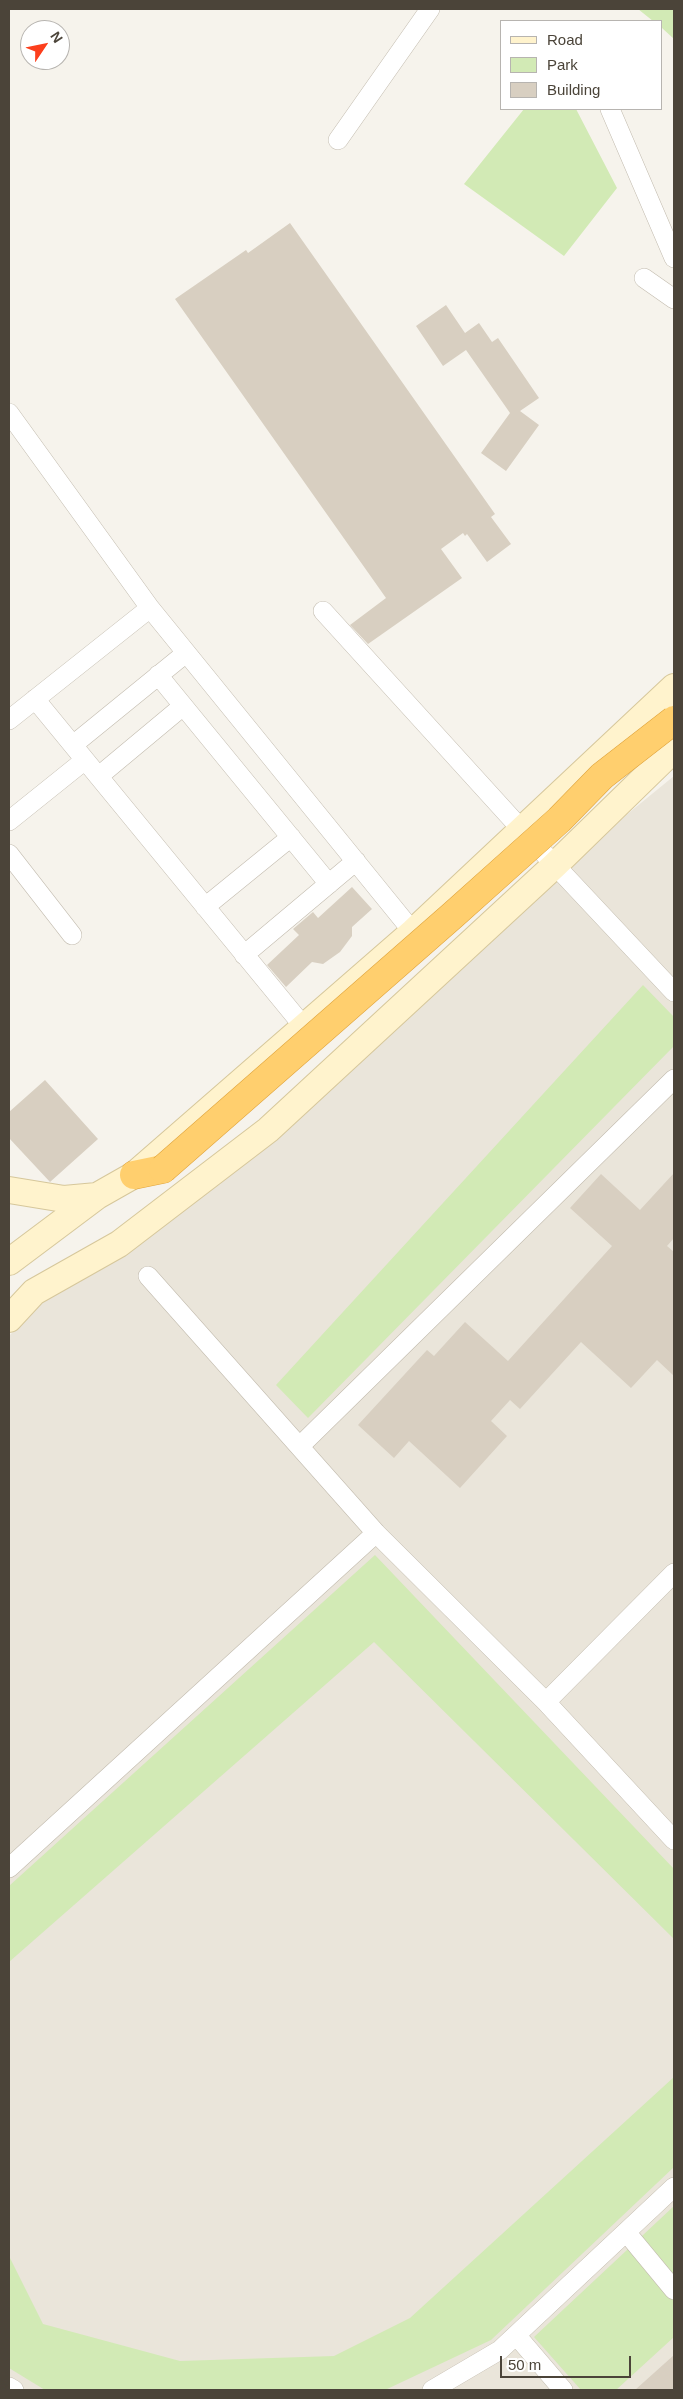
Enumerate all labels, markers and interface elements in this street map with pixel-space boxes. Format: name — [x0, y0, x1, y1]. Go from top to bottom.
north arrow — [20, 20, 70, 70]
legend — [500, 20, 663, 110]
text: N — [47, 29, 66, 46]
text: Road — [547, 31, 583, 48]
text: Park — [547, 56, 578, 73]
text: Building — [547, 81, 600, 98]
scale bar — [503, 2346, 634, 2378]
text: 50 m — [508, 2356, 541, 2373]

